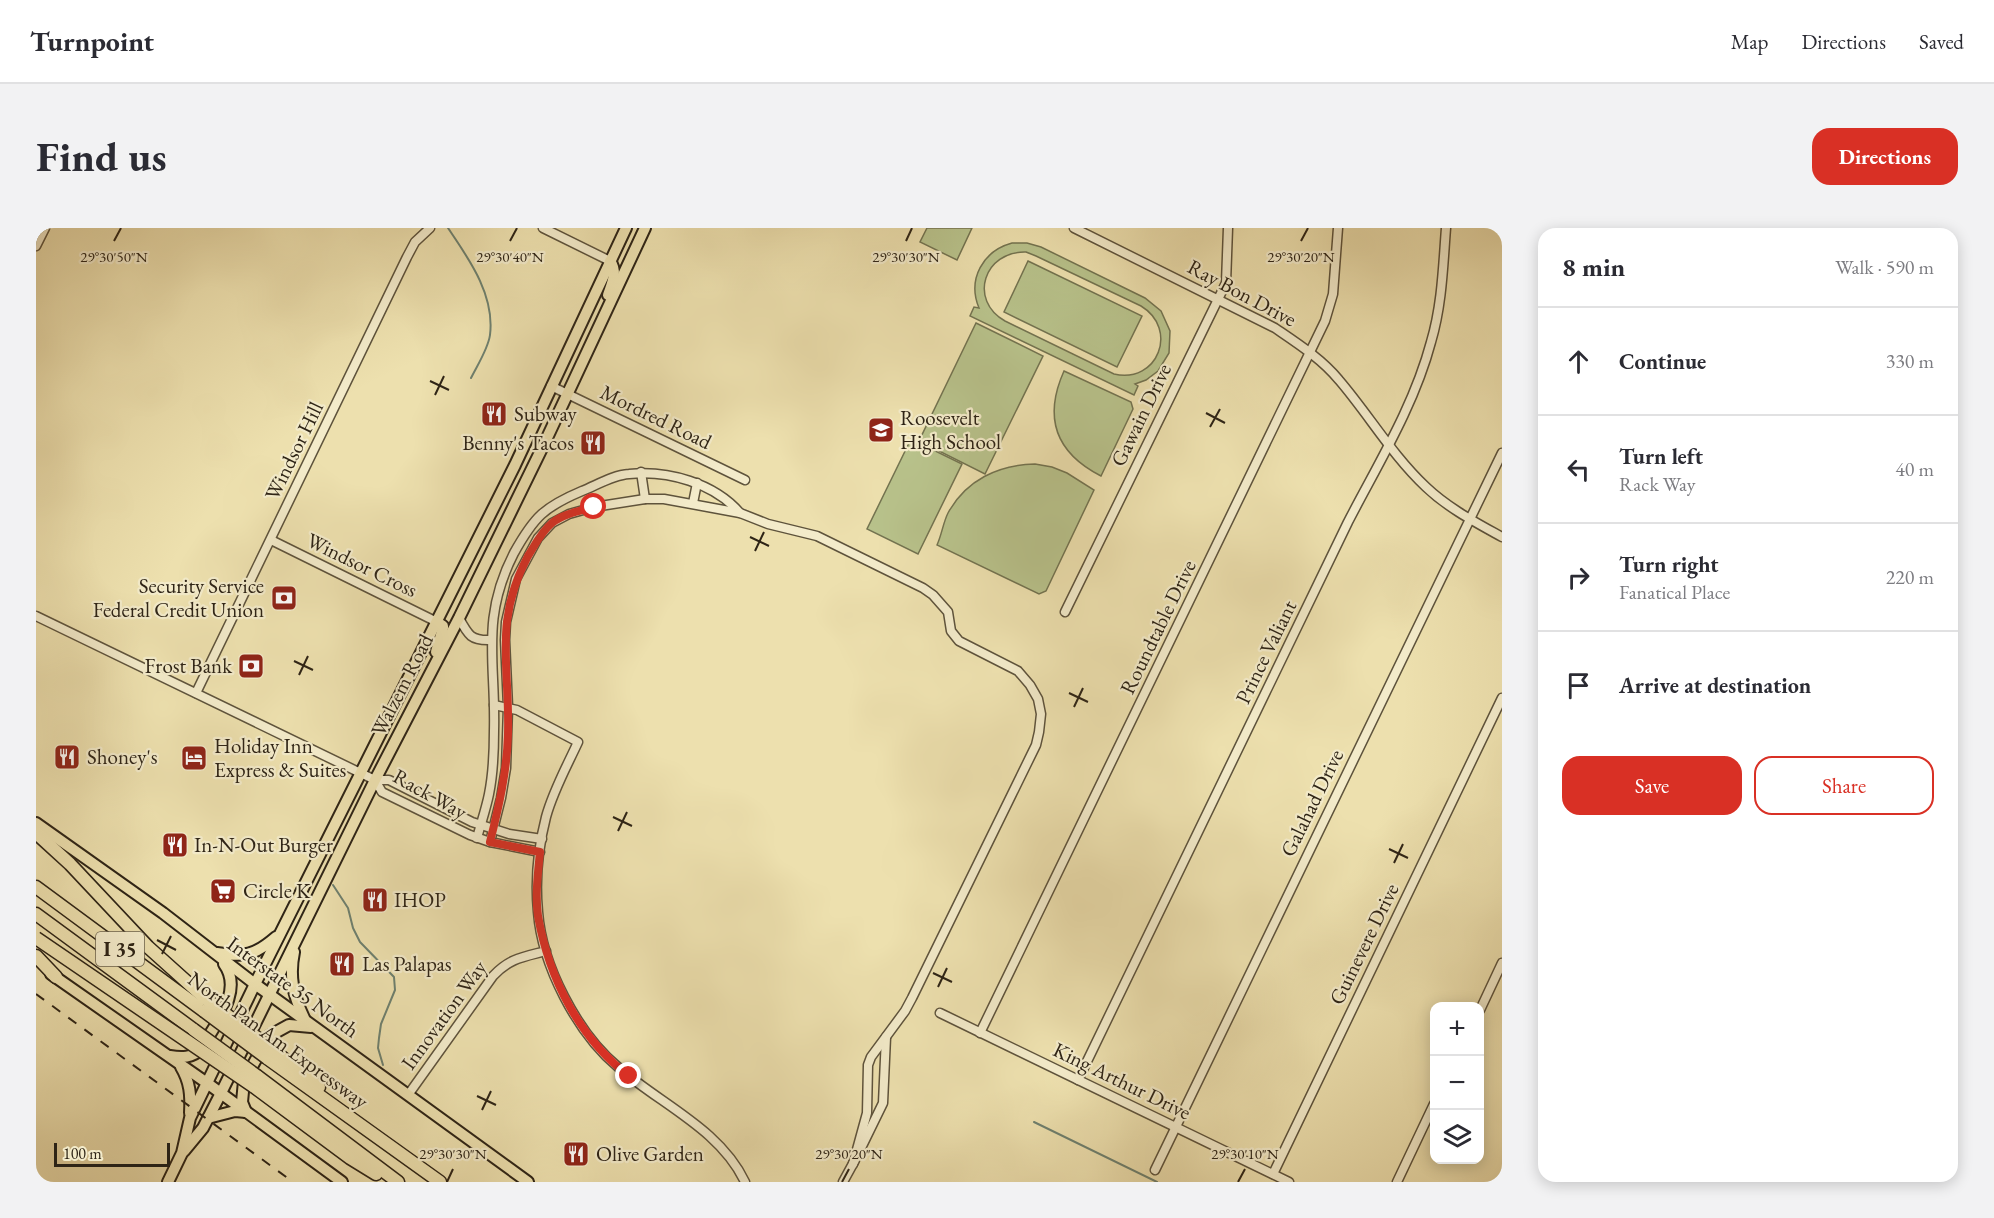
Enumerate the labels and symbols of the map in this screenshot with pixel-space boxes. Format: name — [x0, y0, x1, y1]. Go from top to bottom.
text: 29°30'50"N — [80, 247, 148, 266]
text: 29°30'40"N — [476, 247, 544, 266]
text: 29°30'30"N — [872, 247, 940, 266]
text: 29°30'20"N — [1267, 247, 1335, 266]
street label: Ray Bon Drive — [1183, 253, 1301, 333]
street label: Gawain Drive — [1104, 359, 1177, 471]
street label: Mordred Road — [596, 378, 717, 455]
street label: Windsor Hill — [258, 397, 329, 504]
restaurant icon: Subway — [479, 399, 509, 429]
place label: Subway — [514, 400, 578, 427]
place label: Roosevelt High School — [900, 404, 1001, 455]
school or university icon: Roosevelt High School — [866, 415, 896, 445]
restaurant icon: Benny's Tacos — [578, 428, 608, 458]
place label: Benny's Tacos — [462, 429, 574, 456]
route start — [580, 493, 606, 519]
street label: Windsor Cross — [302, 526, 422, 603]
street label: Roundtable Drive — [1113, 555, 1202, 698]
place label: Security Service Federal Credit Union — [93, 572, 264, 623]
bank icon: Security Service Federal Credit Union — [269, 583, 299, 613]
street label: Prince Valiant — [1229, 595, 1302, 708]
street label: Walzem Road — [364, 629, 439, 740]
bank icon: Frost Bank — [236, 651, 266, 681]
place label: Frost Bank — [145, 652, 233, 679]
place label: Holiday Inn Express & Suites — [214, 732, 347, 783]
restaurant icon: Shoney's — [52, 742, 82, 772]
place label: Shoney's — [87, 743, 158, 770]
hotel icon: Holiday Inn Express & Suites — [179, 743, 209, 773]
street label: Galahad Drive — [1274, 745, 1349, 861]
street label: Rack Way — [389, 762, 473, 825]
restaurant icon: In-N-Out Burger — [160, 830, 190, 860]
place label: In-N-Out Burger — [194, 831, 333, 858]
supermarket icon: Circle K — [208, 876, 238, 906]
place label: Circle K — [243, 877, 311, 904]
street label: Guinevere Drive — [1323, 879, 1405, 1009]
restaurant icon: IHOP — [360, 885, 390, 915]
place label: IHOP — [394, 886, 446, 913]
street label: Interstate 35 North — [222, 930, 365, 1044]
road number: I 35 — [96, 932, 144, 966]
restaurant icon: Las Palapas — [327, 949, 357, 979]
place label: Las Palapas — [362, 950, 452, 977]
street label: Innovation Way — [395, 954, 493, 1075]
street label: North Pan Am Expressway — [183, 965, 375, 1115]
street label: King Arthur Drive — [1049, 1036, 1196, 1126]
route end — [615, 1062, 641, 1088]
restaurant icon: Olive Garden — [561, 1139, 591, 1169]
scale bar — [54, 1140, 170, 1168]
place label: Olive Garden — [596, 1140, 704, 1167]
text: 29°30'30"N — [419, 1144, 487, 1163]
text: 29°30'20"N — [815, 1144, 883, 1163]
text: 29°30'10"N — [1211, 1144, 1279, 1163]

